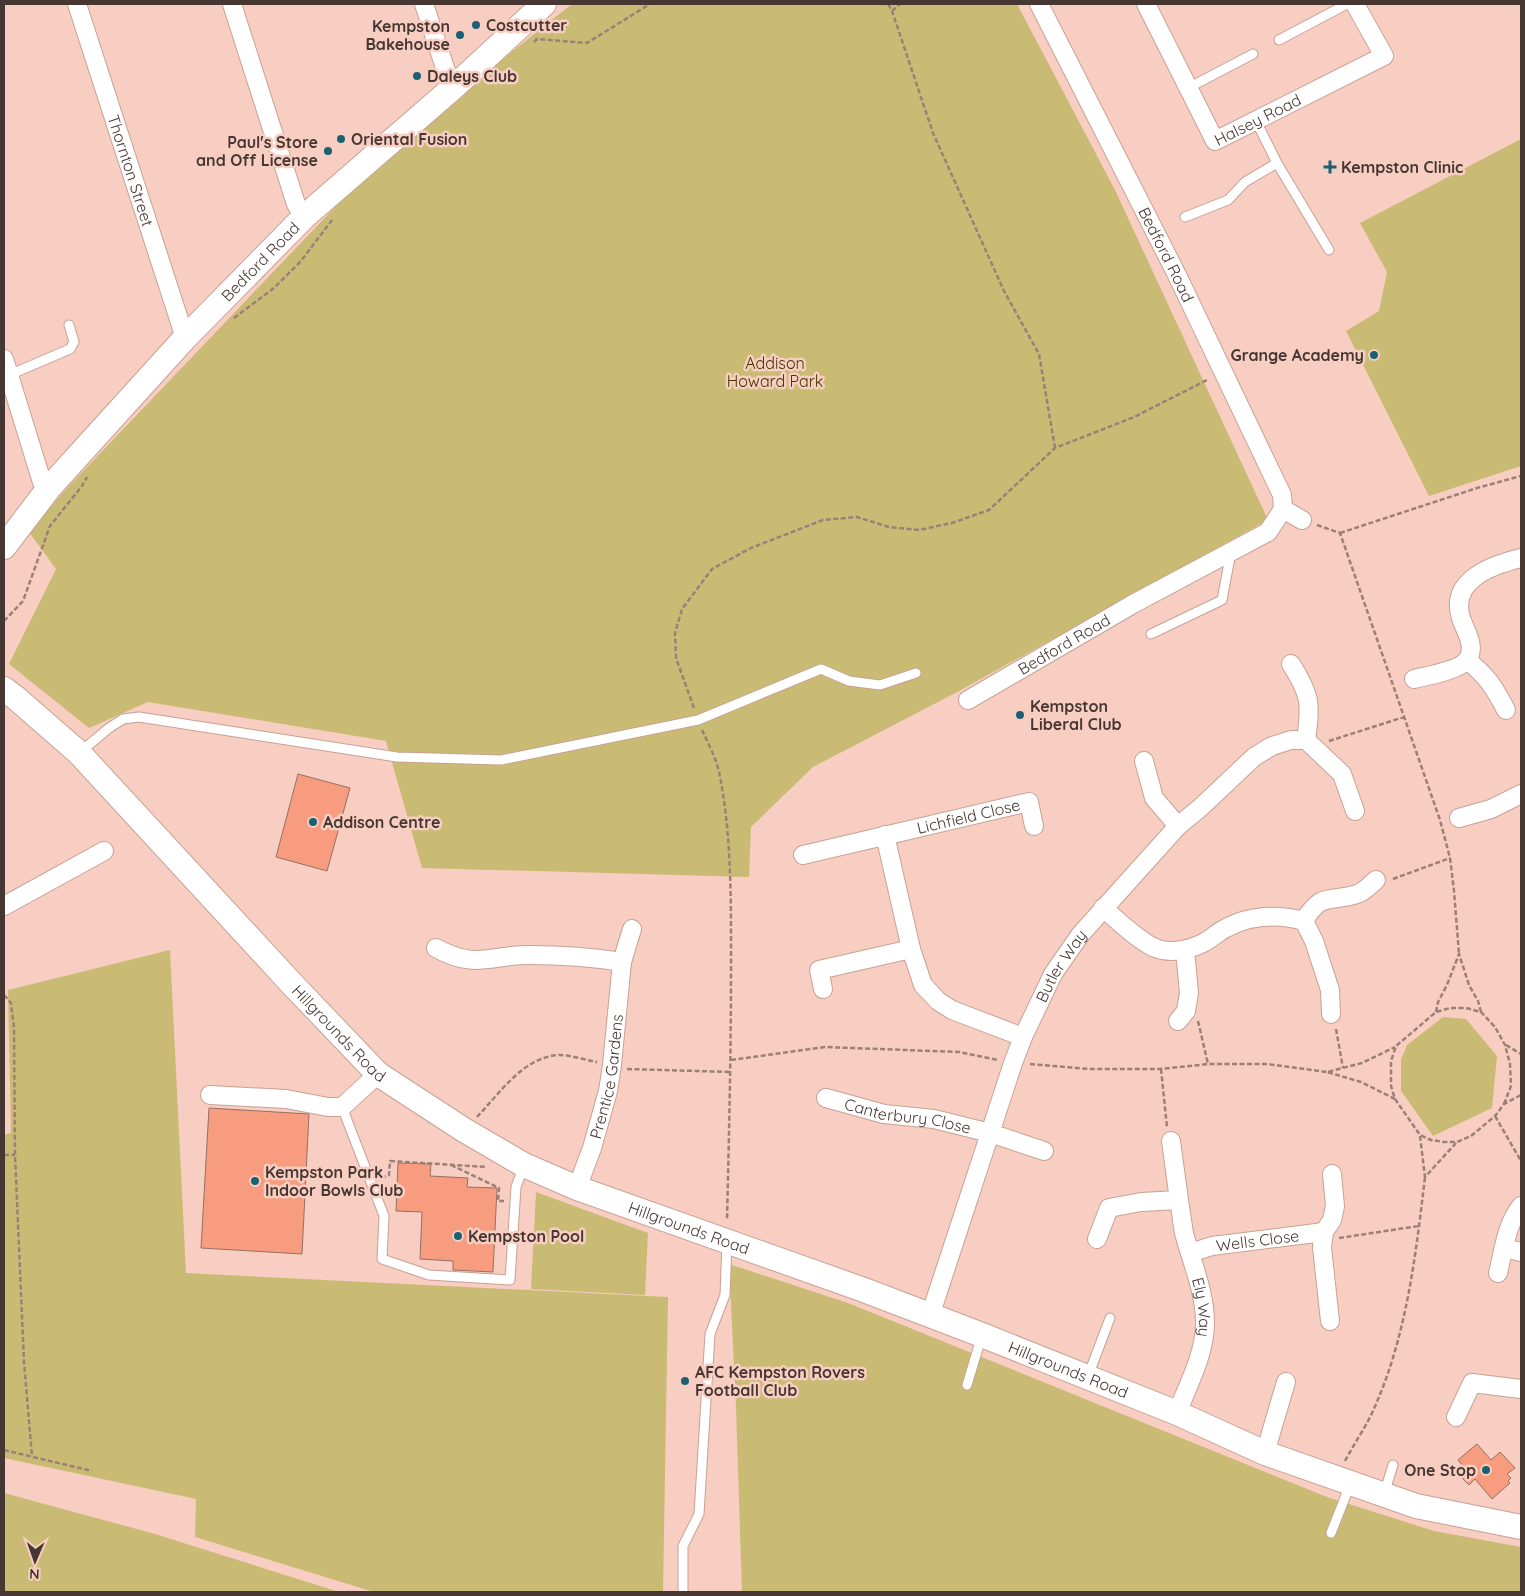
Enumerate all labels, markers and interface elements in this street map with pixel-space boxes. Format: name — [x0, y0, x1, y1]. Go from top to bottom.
place label: Costcutter — [486, 15, 567, 35]
place label: Kempston Bakehouse — [365, 16, 450, 54]
marker: Costcutter — [470, 19, 482, 31]
marker: Kempston Bakehouse — [454, 29, 466, 41]
place label: Daleys Club — [427, 66, 517, 86]
marker: Daleys Club — [411, 70, 423, 82]
street label: Halsey Road — [1211, 89, 1304, 150]
street label: Thornton Street — [103, 112, 158, 229]
place label: Oriental Fusion — [351, 129, 467, 149]
place label: Paul's Store and Off License — [196, 132, 318, 170]
marker: Oriental Fusion — [335, 133, 347, 145]
marker: Paul's Store and Off License — [322, 145, 334, 157]
place label: Kempston Clinic — [1341, 157, 1463, 177]
marker: Kempston Clinic — [1323, 160, 1337, 174]
street label: Bedford Road — [1134, 204, 1198, 305]
street label: Bedford Road — [217, 218, 304, 305]
place label: Grange Academy — [1231, 345, 1364, 365]
marker: Grange Academy — [1368, 349, 1380, 361]
park label: Addison Howard Park — [727, 353, 823, 391]
street label: Bedford Road — [1014, 609, 1114, 679]
place label: Kempston Liberal Club — [1030, 696, 1122, 734]
marker: Kempston Liberal Club — [1014, 709, 1026, 721]
street label: Lichfield Close — [915, 794, 1022, 838]
place label: Addison Centre — [323, 812, 440, 832]
marker: Addison Centre — [307, 816, 319, 828]
street label: Butler Way — [1031, 925, 1091, 1005]
street label: Hillgrounds Road — [288, 980, 390, 1086]
street label: Prentice Gardens — [585, 1013, 627, 1141]
street label: Canterbury Close — [842, 1094, 973, 1138]
place label: Kempston Park Indoor Bowls Club — [265, 1162, 403, 1200]
marker: Kempston Park Indoor Bowls Club — [249, 1175, 261, 1187]
street label: Hillgrounds Road — [626, 1197, 752, 1259]
street label: Wells Close — [1215, 1225, 1300, 1255]
place label: Kempston Pool — [468, 1226, 584, 1246]
marker: Kempston Pool — [452, 1230, 464, 1242]
street label: Ely Way — [1188, 1275, 1215, 1338]
street label: Hillgrounds Road — [1005, 1337, 1131, 1402]
place label: AFC Kempston Rovers Football Club — [695, 1362, 865, 1400]
marker: AFC Kempston Rovers Football Club — [679, 1375, 691, 1387]
place label: One Stop — [1404, 1460, 1476, 1480]
marker: One Stop — [1480, 1464, 1492, 1476]
north arrow — [10, 1536, 60, 1586]
text: N — [29, 1565, 40, 1583]

